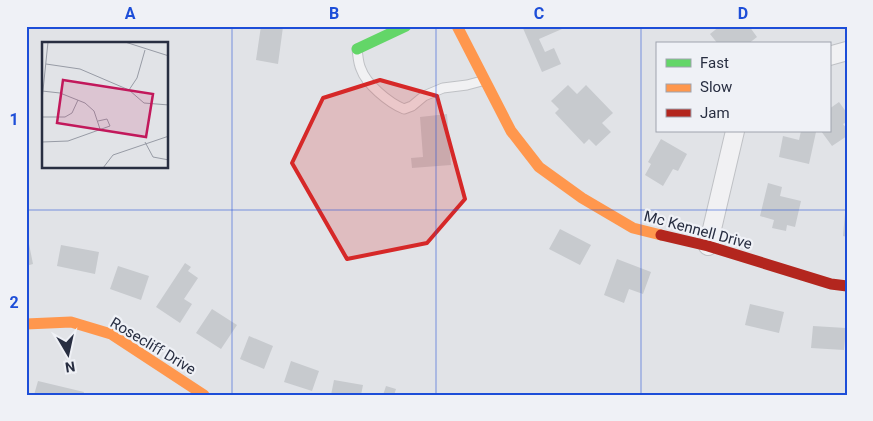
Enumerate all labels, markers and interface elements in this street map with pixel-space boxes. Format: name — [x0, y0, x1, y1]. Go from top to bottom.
text: A — [125, 4, 136, 23]
text: B — [329, 4, 339, 23]
text: C — [534, 4, 544, 23]
text: D — [738, 4, 748, 23]
inset map — [42, 42, 169, 169]
legend — [656, 42, 830, 132]
text: Fast — [700, 54, 729, 72]
text: Slow — [700, 78, 732, 96]
text: Jam — [700, 104, 730, 122]
text: 1 — [9, 110, 19, 129]
street label: Mc Kennell Drive — [642, 207, 754, 253]
text: 2 — [9, 293, 19, 312]
street label: Rosecliff Drive — [107, 313, 199, 379]
north arrow — [42, 328, 92, 378]
text: N — [64, 358, 76, 376]

